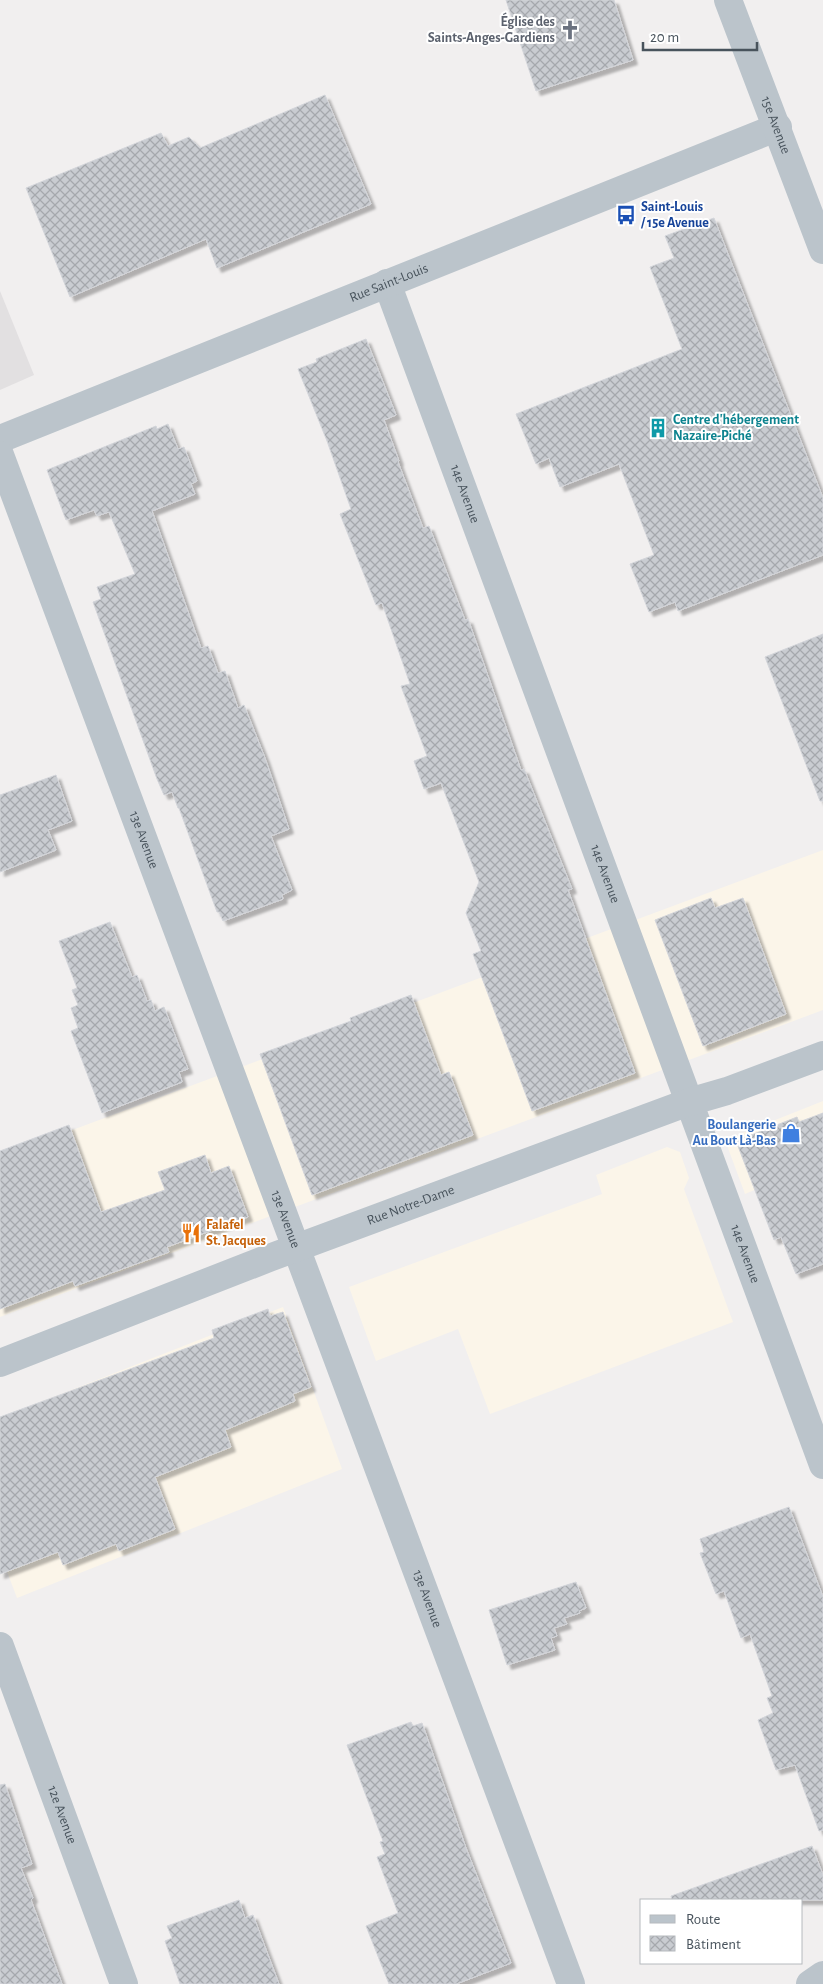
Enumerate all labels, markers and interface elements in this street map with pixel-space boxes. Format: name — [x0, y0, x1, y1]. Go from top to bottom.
place label: Église des Saints-Anges-Gardiens — [428, 12, 555, 45]
church icon: Église des Saints-Anges-Gardiens — [559, 19, 581, 41]
scale bar — [643, 20, 757, 52]
text: 20 m — [650, 30, 679, 45]
street label: 15e Avenue — [758, 95, 793, 156]
place label: Saint-Louis / 15e Avenue — [640, 200, 709, 230]
bus stop icon: Saint-Louis / 15e Avenue — [615, 204, 637, 226]
street label: Rue Saint-Louis — [348, 261, 430, 305]
place label: Centre d'hébergement Nazaire-Piché — [673, 413, 799, 443]
building icon: Centre d'hébergement Nazaire-Piché — [647, 417, 669, 439]
street label: 14e Avenue — [448, 463, 482, 525]
street label: 13e Avenue — [127, 809, 161, 871]
street label: 14e Avenue — [588, 843, 622, 905]
place label: Boulangerie Au Bout Là-Bas — [693, 1118, 776, 1148]
shop icon: Boulangerie Au Bout Là-Bas — [780, 1122, 802, 1144]
street label: Rue Notre-Dame — [365, 1183, 456, 1228]
street label: 13e Avenue — [268, 1189, 303, 1250]
place label: Falafel St. Jacques — [206, 1218, 266, 1248]
restaurant icon: Falafel St. Jacques — [180, 1222, 202, 1244]
street label: 14e Avenue — [728, 1223, 762, 1285]
street label: 13e Avenue — [410, 1568, 444, 1630]
street label: 12e Avenue — [45, 1784, 79, 1846]
legend — [640, 1899, 803, 1964]
text: Route — [686, 1912, 720, 1927]
text: Bâtiment — [686, 1937, 741, 1952]

